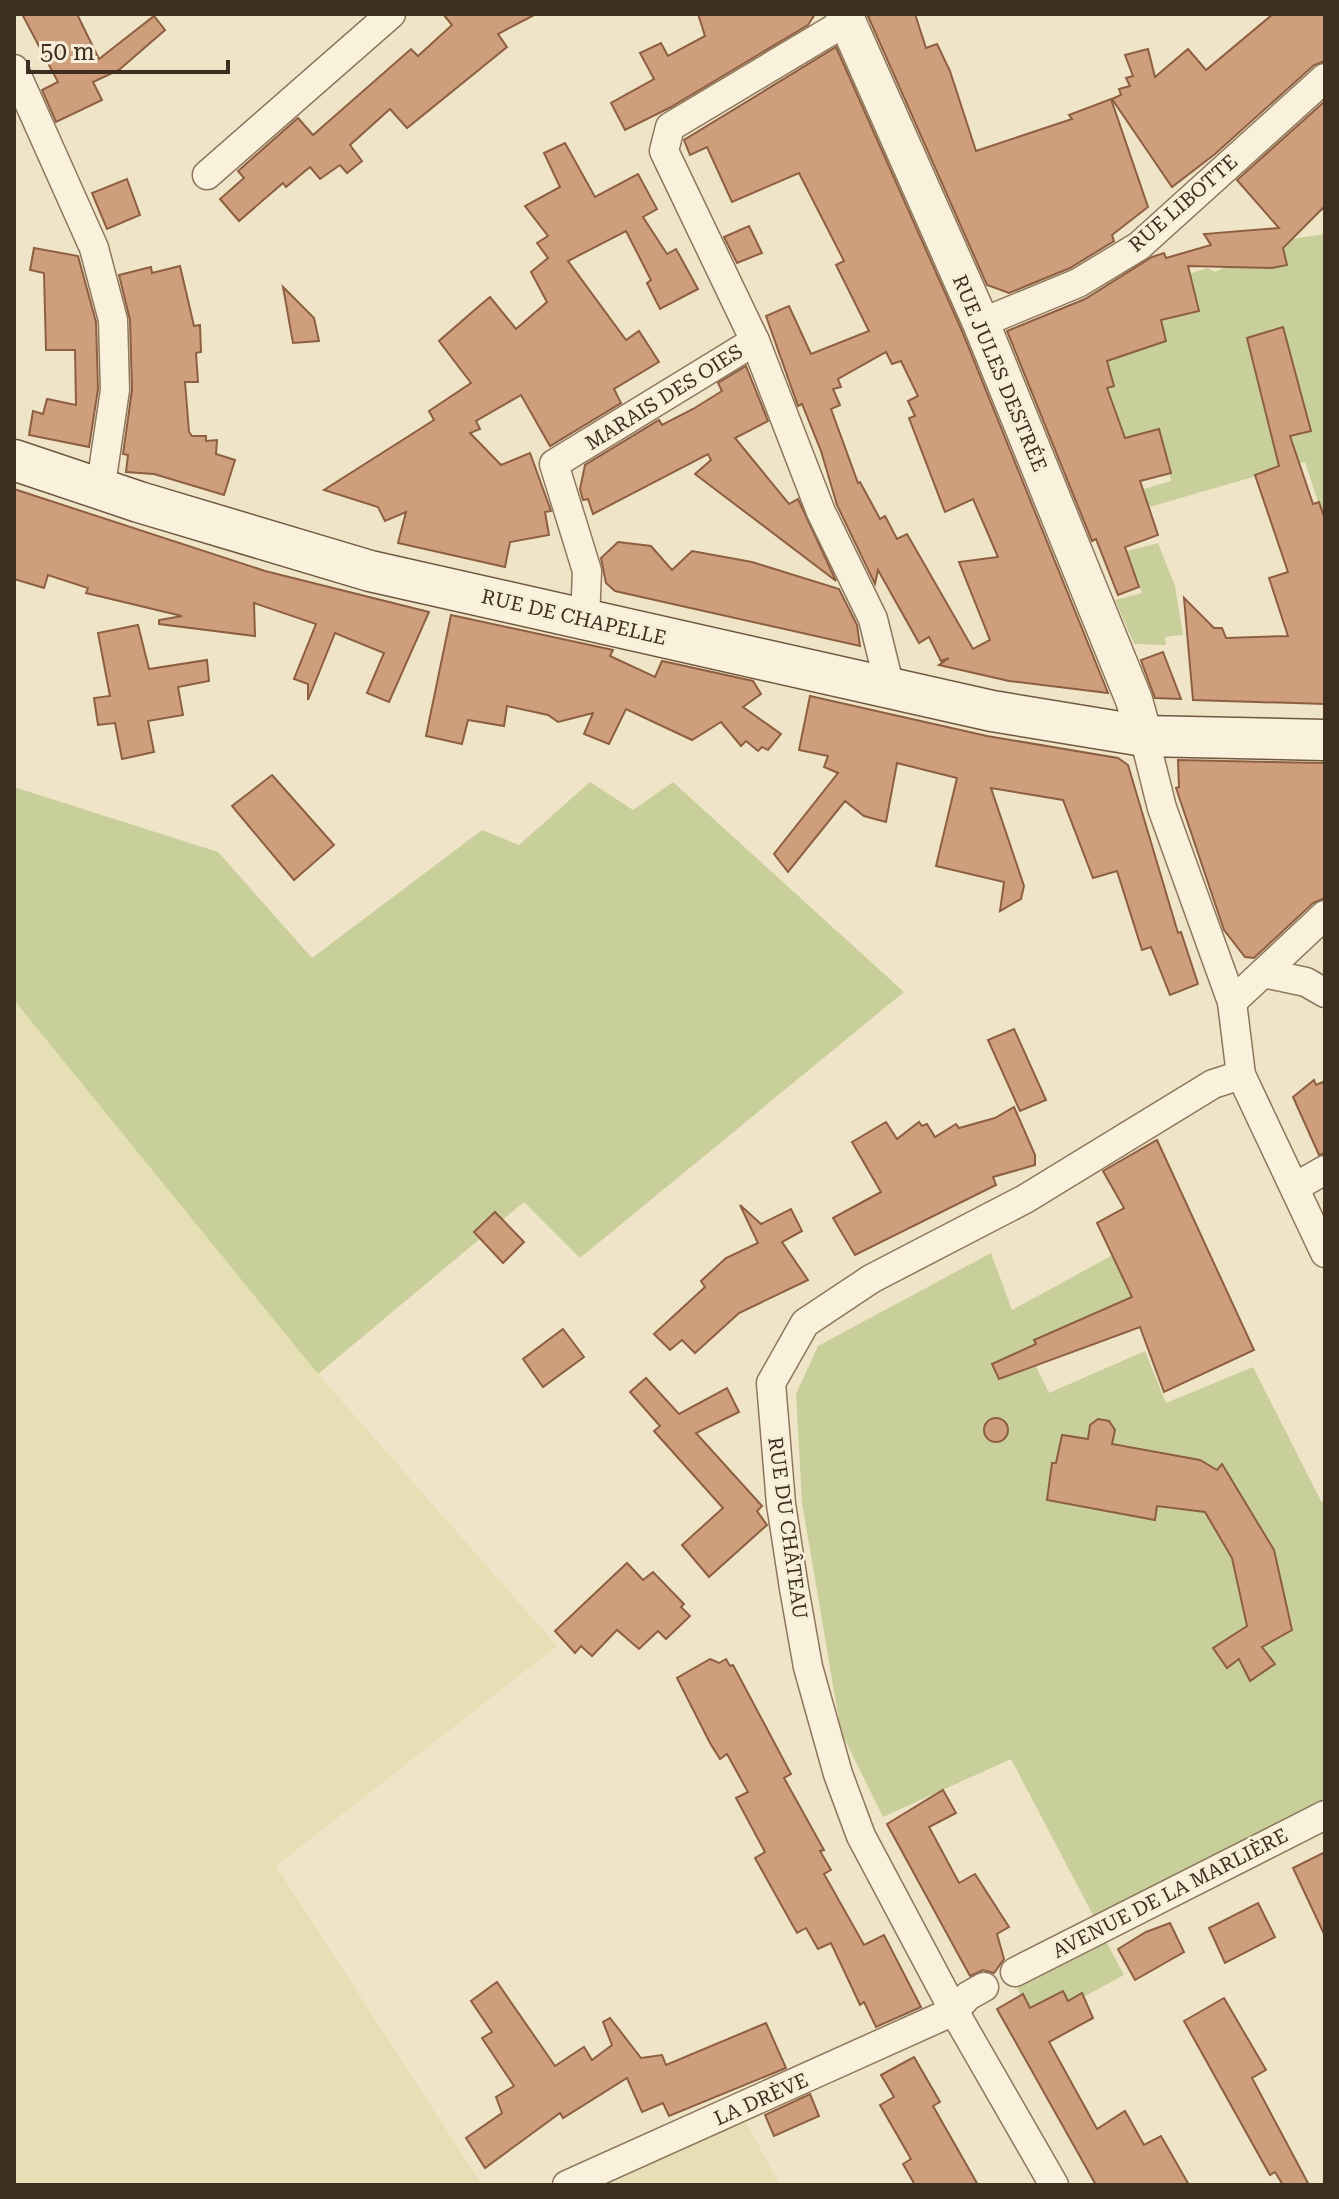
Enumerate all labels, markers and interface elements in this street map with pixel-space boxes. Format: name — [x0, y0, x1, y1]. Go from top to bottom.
scale bar — [28, 24, 228, 74]
text: 50 m — [40, 38, 95, 66]
street label: RUE LIBOTTE — [1124, 149, 1242, 257]
street label: RUE JULES DESTRÉE — [948, 271, 1052, 475]
street label: MARAIS DES OIES — [581, 339, 747, 455]
street label: RUE DE CHAPELLE — [479, 584, 669, 650]
street label: RUE DU CHÂTEAU — [763, 1435, 813, 1621]
street label: AVENUE DE LA MARLIÈRE — [1048, 1823, 1292, 1963]
street label: LA DRÈVE — [710, 2068, 812, 2130]

